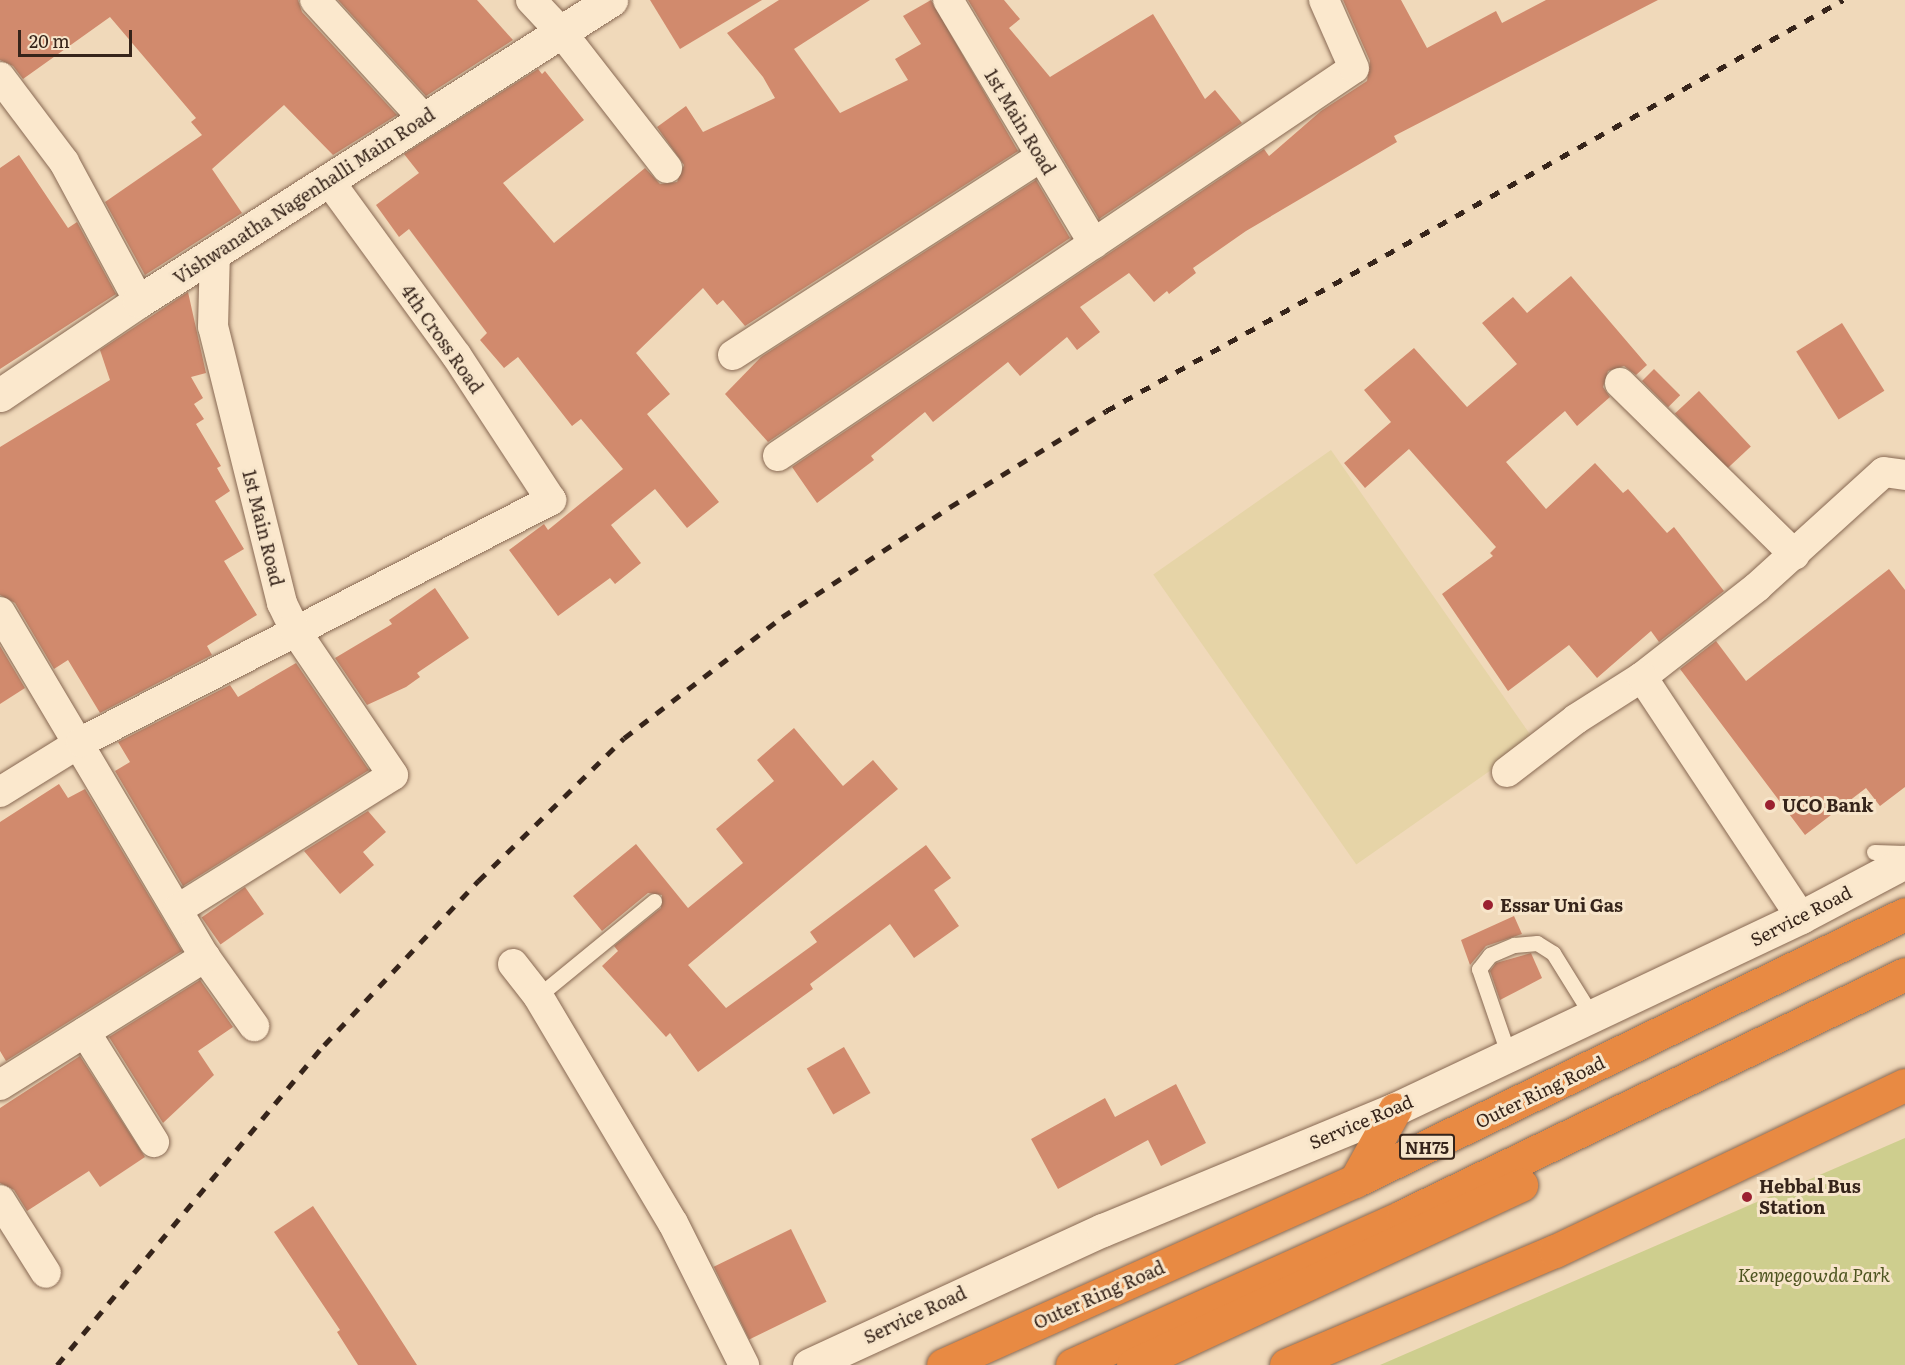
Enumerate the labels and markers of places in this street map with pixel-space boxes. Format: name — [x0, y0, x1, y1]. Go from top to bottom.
place label: UCO Bank — [1782, 794, 1873, 816]
marker: UCO Bank — [1763, 798, 1777, 812]
place label: Essar Uni Gas — [1500, 894, 1623, 916]
marker: Essar Uni Gas — [1481, 898, 1495, 912]
place label: Hebbal Bus Station — [1759, 1176, 1861, 1218]
marker: Hebbal Bus Station — [1740, 1190, 1754, 1204]

